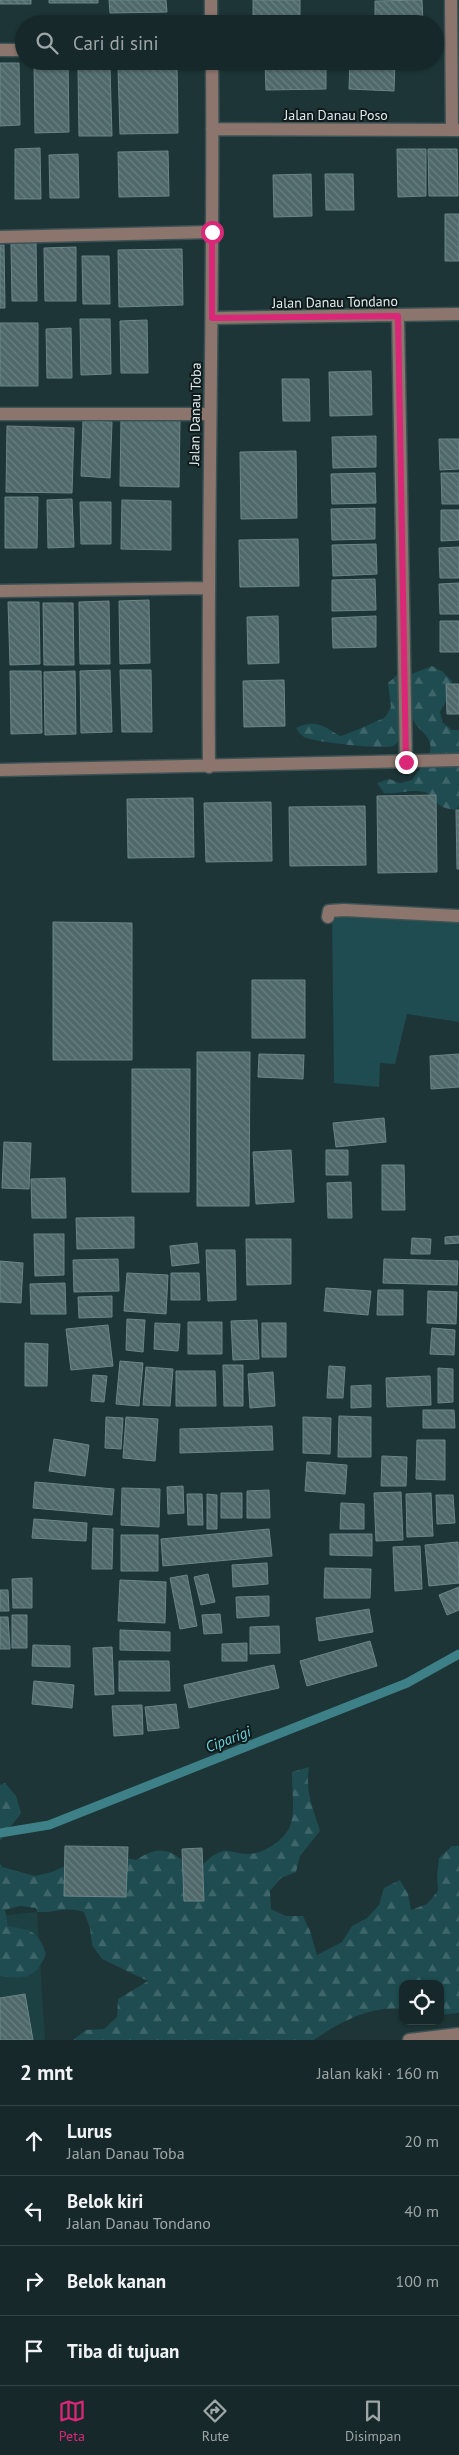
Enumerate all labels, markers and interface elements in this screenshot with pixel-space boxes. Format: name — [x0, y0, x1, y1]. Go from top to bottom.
search box — [15, 15, 444, 70]
icon: search — [33, 29, 61, 57]
text: Cari di sini — [73, 31, 159, 55]
street label: Jalan Danau Poso — [283, 106, 388, 124]
route start — [201, 221, 224, 244]
street label: Jalan Danau Tondano — [271, 292, 398, 312]
street label: Jalan Danau Toba — [185, 362, 205, 467]
route end — [395, 751, 418, 774]
water label: Ciparigi — [203, 1721, 254, 1756]
map controls — [399, 1980, 444, 2025]
button: locate — [399, 1980, 444, 2025]
text: 2 mnt — [20, 2059, 73, 2086]
text: Jalan kaki · 160 m — [317, 2063, 439, 2083]
text: Lurus — [67, 2119, 112, 2143]
icon: ahead — [20, 2127, 48, 2155]
text: 20 m — [404, 2131, 439, 2151]
text: Jalan Danau Toba — [67, 2143, 185, 2163]
text: Belok kiri — [67, 2189, 143, 2213]
icon: left — [20, 2197, 48, 2225]
text: 40 m — [404, 2201, 439, 2221]
text: Jalan Danau Tondano — [67, 2213, 211, 2233]
icon: right — [20, 2267, 48, 2295]
text: Belok kanan — [67, 2269, 166, 2293]
text: 100 m — [396, 2271, 439, 2291]
icon: arrive — [20, 2337, 48, 2365]
text: Tiba di tujuan — [67, 2339, 179, 2363]
tab: Peta — [58, 2397, 86, 2445]
tab: Rute — [201, 2397, 229, 2445]
tab: Disimpan — [345, 2397, 401, 2445]

